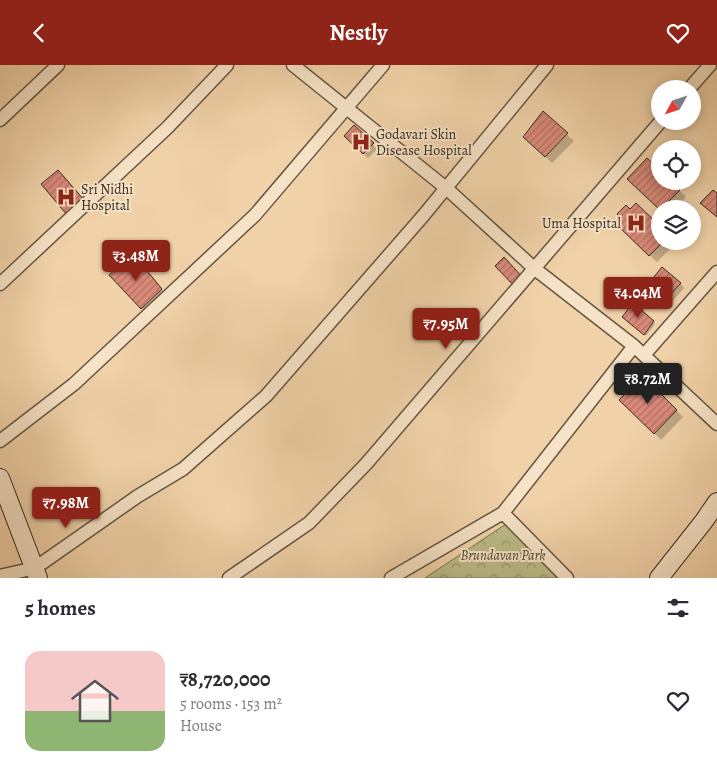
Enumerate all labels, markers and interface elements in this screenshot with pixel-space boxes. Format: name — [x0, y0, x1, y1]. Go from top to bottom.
text: Nestly — [329, 18, 388, 48]
icon: back — [25, 19, 53, 47]
icon: heart — [664, 19, 692, 47]
north arrow — [651, 80, 701, 130]
map controls — [651, 80, 701, 250]
place label: Godavari Skin Disease Hospital — [376, 125, 472, 160]
hospital icon: Godavari Skin Disease Hospital — [350, 131, 372, 153]
button: locate — [651, 140, 701, 190]
place label: Sri Nidhi Hospital — [81, 180, 133, 215]
hospital icon: Sri Nidhi Hospital — [55, 186, 77, 208]
button: layers — [651, 200, 701, 250]
hospital icon: Uma Hospital — [625, 212, 647, 234]
place label: Uma Hospital — [542, 214, 622, 233]
pin: ₹3.48M — [95, 239, 177, 282]
text: ₹3.48M — [113, 245, 159, 267]
pin: ₹4.04M — [597, 277, 679, 319]
text: ₹4.04M — [615, 282, 661, 304]
pin: ₹7.95M — [405, 307, 487, 350]
text: ₹7.95M — [424, 313, 468, 335]
pin: ₹8.72M — [607, 363, 689, 405]
text: ₹8.72M — [625, 368, 671, 390]
pin: ₹7.98M — [25, 487, 107, 529]
text: ₹7.98M — [43, 492, 89, 514]
park label: Brundavan Park — [460, 546, 546, 565]
text: 5 homes — [25, 594, 96, 622]
icon: filters — [664, 594, 692, 622]
text: ₹8,720,000 — [180, 665, 271, 693]
icon: home — [65, 671, 125, 731]
icon: heart — [664, 687, 692, 715]
text: 5 rooms · 153 m² — [180, 693, 282, 715]
text: House — [180, 715, 222, 737]

